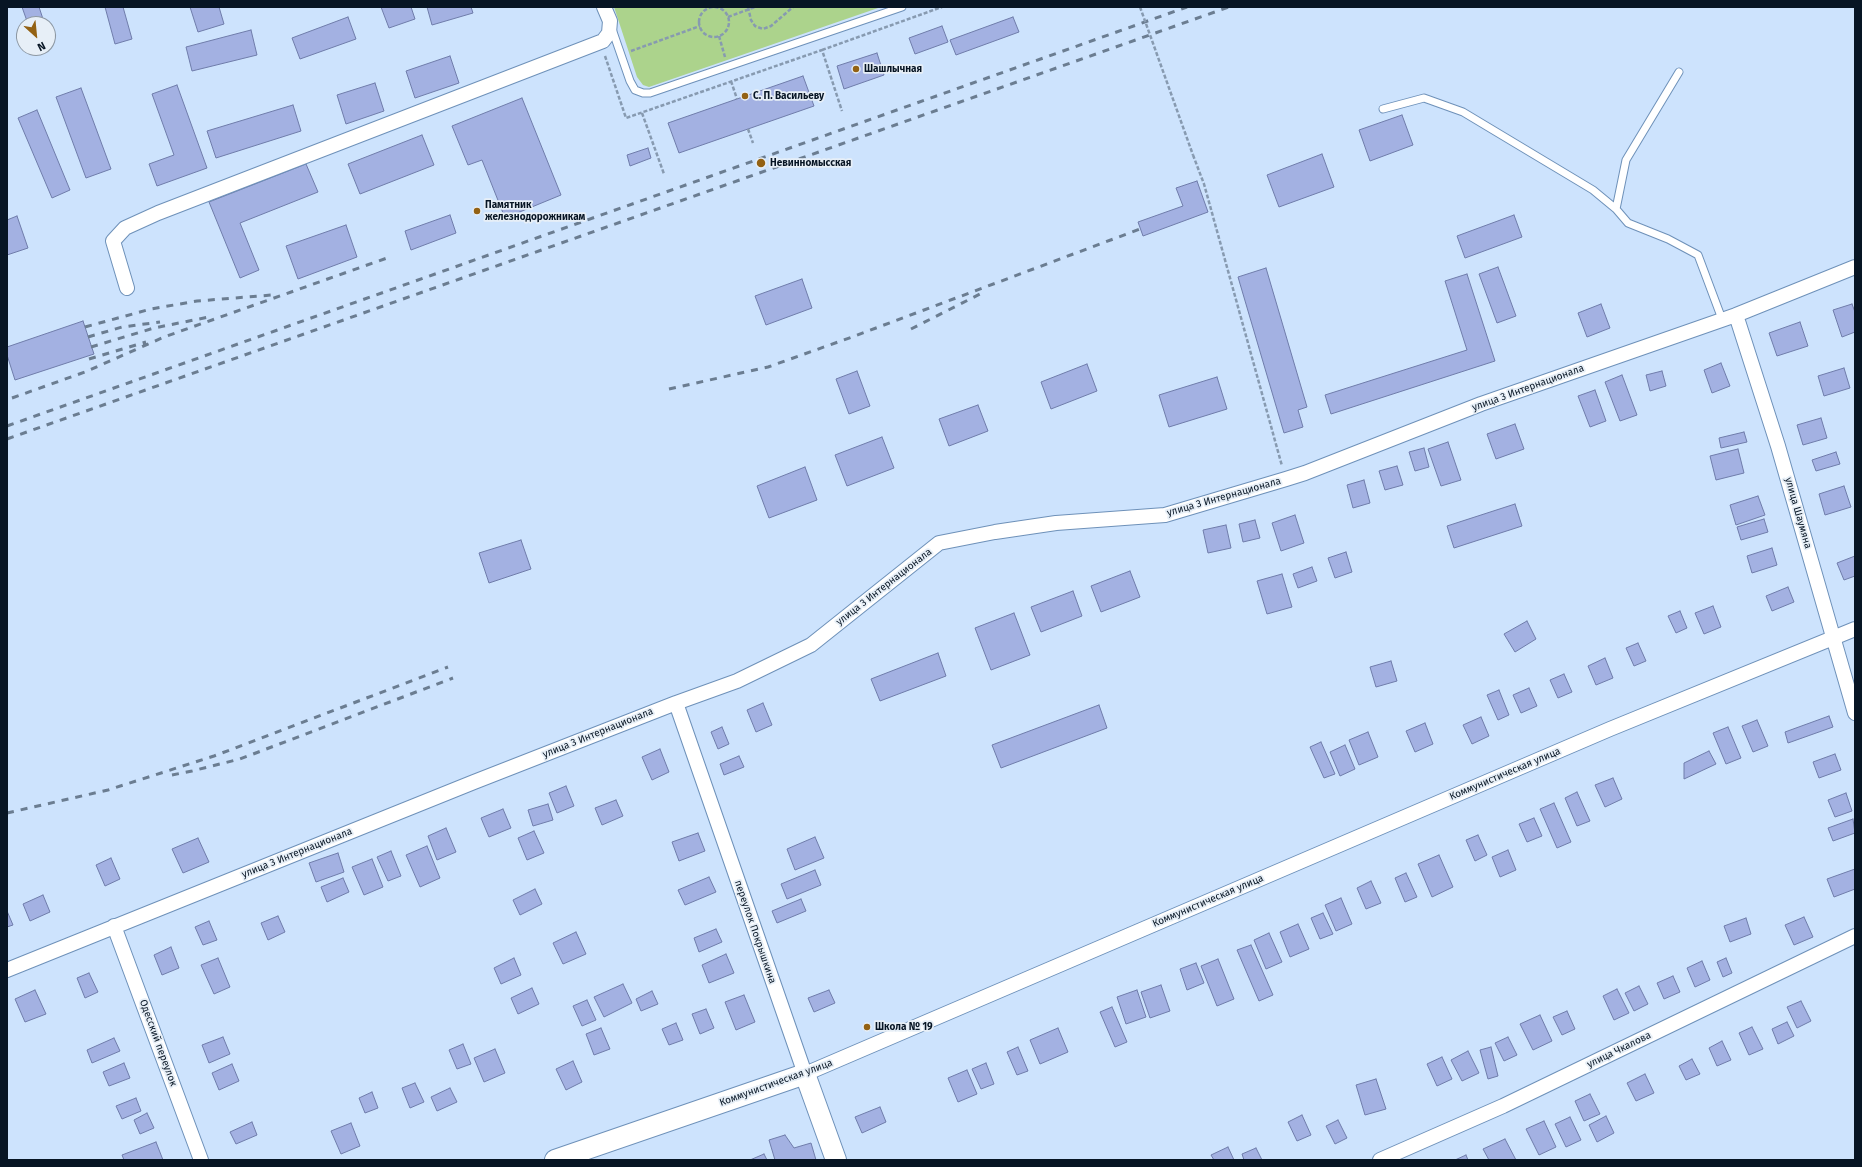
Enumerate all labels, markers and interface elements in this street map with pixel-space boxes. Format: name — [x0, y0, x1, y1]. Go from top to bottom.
north arrow — [16, 16, 56, 56]
text: N — [35, 39, 47, 54]
place label: Шашлычная — [864, 63, 922, 75]
marker: Шашлычная — [851, 64, 861, 74]
place label: С. П. Васильеву — [753, 90, 824, 102]
marker: С. П. Васильеву — [740, 91, 750, 101]
marker: Невинномысская — [755, 157, 767, 169]
place label: Невинномысская — [770, 157, 851, 169]
place label: Памятник железнодорожникам — [485, 199, 585, 222]
marker: Памятник железнодорожникам — [472, 206, 482, 216]
street label: улица 3 Интернационала — [1470, 362, 1586, 414]
street label: улица 3 Интернационала — [1166, 475, 1282, 519]
street label: улица Шаумяна — [1782, 476, 1814, 550]
street label: улица 3 Интернационала — [834, 546, 934, 628]
street label: улица 3 Интернационала — [541, 705, 655, 761]
street label: Коммунистическая улица — [1448, 745, 1562, 803]
street label: улица 3 Интернационала — [240, 825, 354, 881]
street label: Коммунистическая улица — [1151, 872, 1265, 930]
street label: переулок Покрышкина — [732, 879, 778, 985]
street label: Одесский переулок — [137, 998, 179, 1088]
place label: Школа № 19 — [875, 1021, 933, 1033]
marker: Школа № 19 — [862, 1022, 872, 1032]
street label: улица Чкалова — [1585, 1029, 1653, 1071]
street label: Коммунистическая улица — [718, 1057, 834, 1109]

